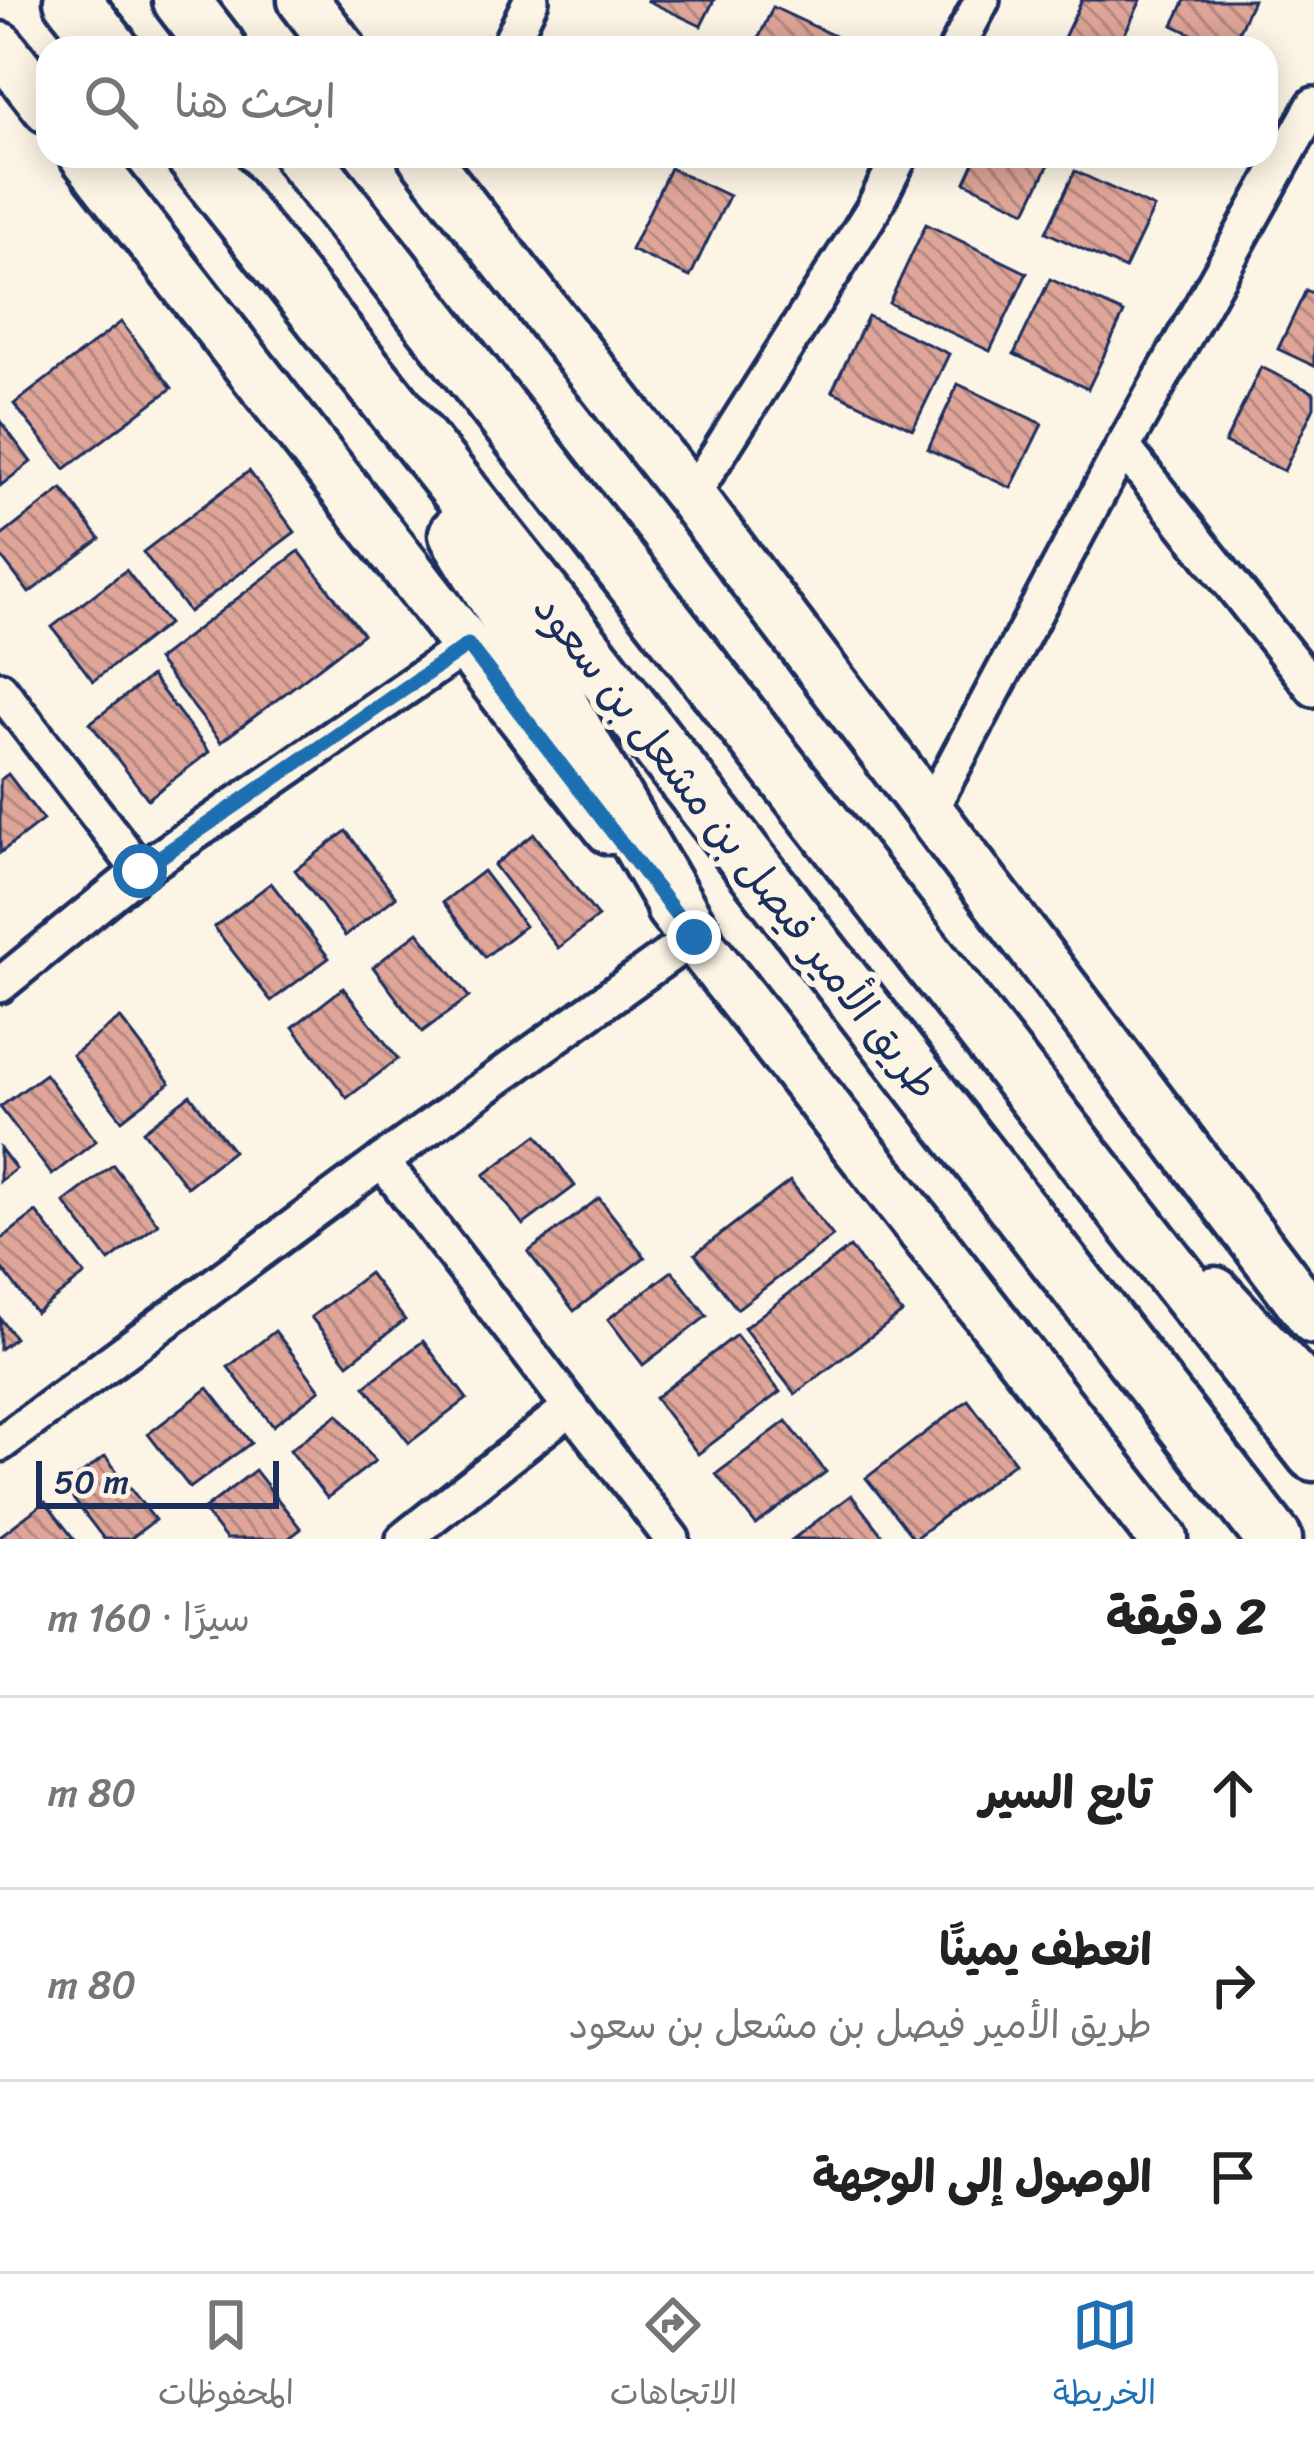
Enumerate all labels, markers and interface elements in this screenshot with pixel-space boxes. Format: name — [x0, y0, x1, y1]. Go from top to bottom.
search box — [36, 36, 1278, 168]
text: ابحث هنا — [174, 62, 336, 142]
icon: search — [78, 69, 144, 135]
street label: طريق الأمير فيصل بن مشعل بن سعود — [514, 576, 959, 1117]
route start — [113, 844, 167, 898]
route end — [667, 910, 721, 964]
text: 50 m — [54, 1453, 129, 1511]
scale bar — [36, 1455, 279, 1508]
text: 2 دقيقة — [1106, 1572, 1266, 1662]
text: سيرًا · 160 m — [48, 1583, 250, 1652]
text: تابع السير — [980, 1753, 1152, 1833]
text: 80 m — [48, 1758, 136, 1827]
icon: ahead — [1200, 1760, 1266, 1826]
text: انعطف يمينًا — [939, 1910, 1152, 1990]
text: 80 m — [48, 1950, 136, 2019]
icon: right — [1200, 1952, 1266, 2018]
text: طريق الأمير فيصل بن مشعل بن سعود — [569, 1990, 1152, 2059]
text: الوصول إلى الوجهة — [812, 2137, 1152, 2217]
icon: arrive — [1200, 2144, 1266, 2210]
tab: المحفوظات — [158, 2292, 294, 2422]
tab: الاتجاهات — [610, 2292, 737, 2422]
tab: الخريطة — [1053, 2292, 1156, 2422]

